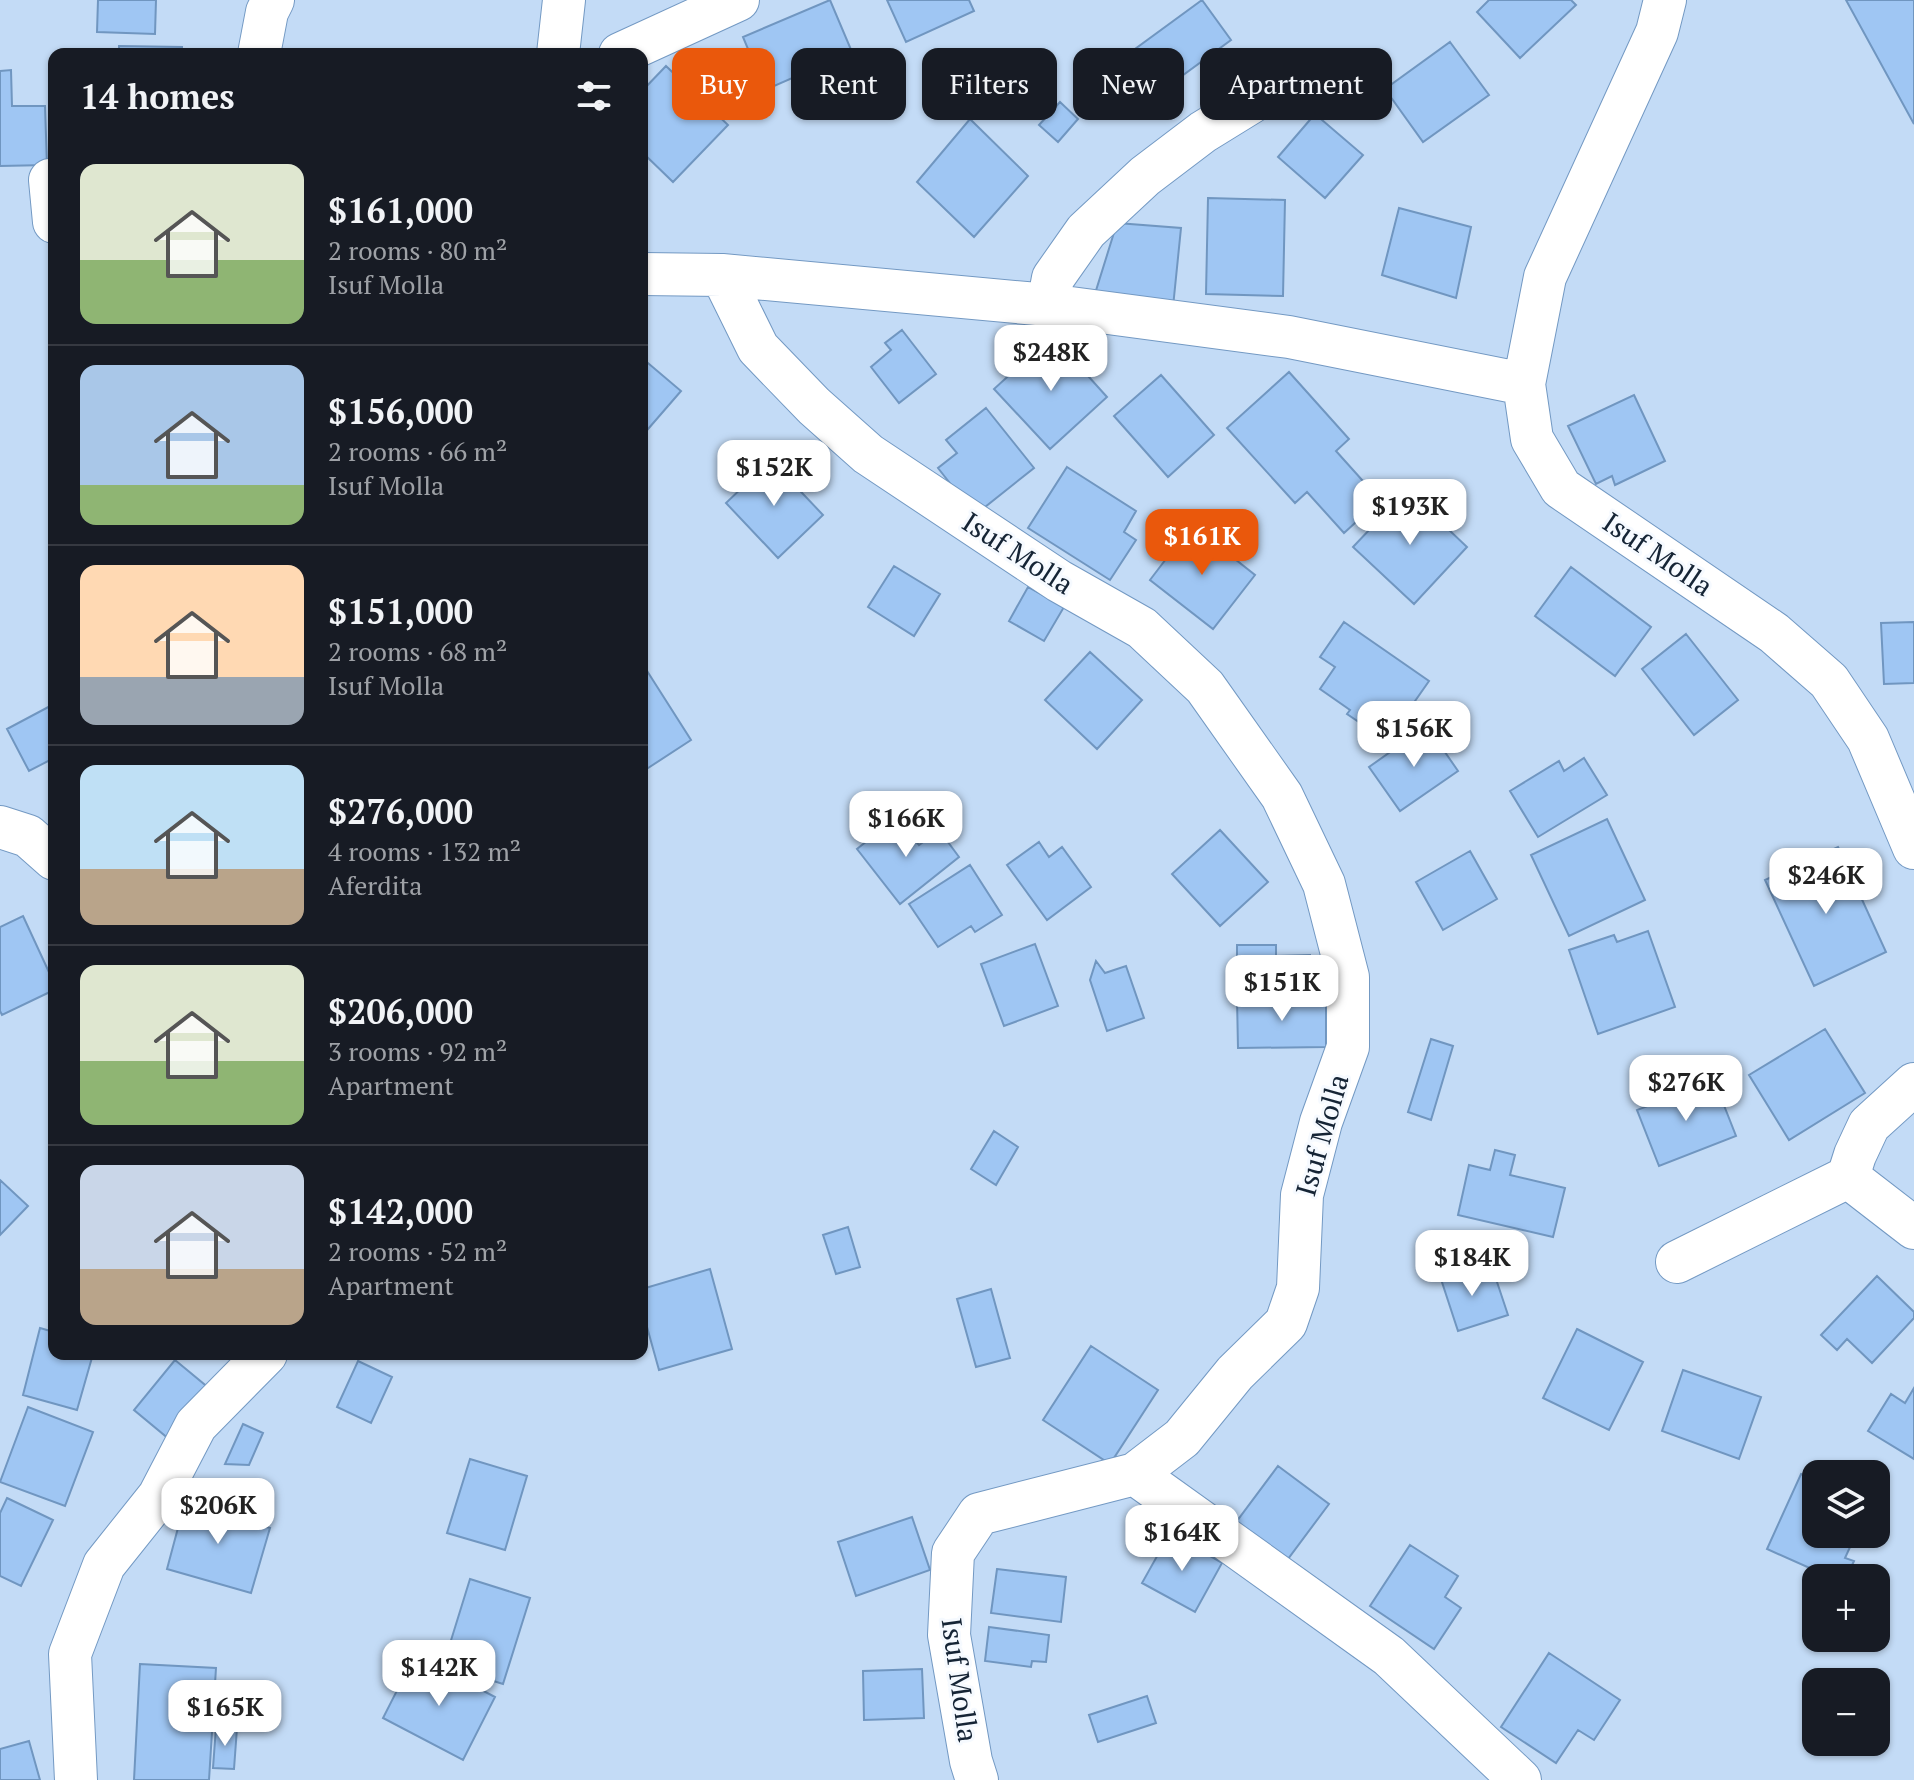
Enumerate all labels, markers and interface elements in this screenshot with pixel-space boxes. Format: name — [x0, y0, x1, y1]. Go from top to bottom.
chip: Buy — [672, 48, 775, 120]
chip: Rent — [791, 48, 906, 120]
chip: Filters — [922, 48, 1057, 120]
chip: New — [1073, 48, 1184, 120]
chip: Apartment — [1200, 48, 1392, 120]
text: 14 homes — [80, 74, 235, 119]
icon: filters — [572, 74, 616, 118]
text: $161,000 — [328, 188, 473, 233]
icon: home — [144, 196, 240, 292]
text: 2 rooms · 80 m² — [328, 233, 507, 267]
text: Isuf Molla — [328, 267, 444, 301]
pin: $248K — [995, 325, 1107, 393]
text: $248K — [1012, 334, 1090, 368]
text: $156,000 — [328, 389, 473, 434]
icon: home — [144, 397, 240, 493]
text: 2 rooms · 66 m² — [328, 434, 507, 468]
pin: $152K — [718, 440, 830, 508]
text: $152K — [735, 449, 813, 483]
text: Isuf Molla — [328, 468, 444, 502]
pin: $193K — [1354, 479, 1466, 547]
text: $193K — [1371, 488, 1449, 522]
street label: Isuf Molla — [956, 503, 1081, 602]
street label: Isuf Molla — [1596, 503, 1721, 604]
pin: $161K — [1146, 509, 1258, 577]
text: $161K — [1163, 518, 1241, 552]
text: $151,000 — [328, 589, 473, 634]
icon: home — [144, 597, 240, 693]
text: 2 rooms · 68 m² — [328, 634, 507, 668]
text: Isuf Molla — [328, 668, 444, 702]
pin: $156K — [1358, 701, 1470, 769]
text: $156K — [1375, 710, 1453, 744]
text: $276,000 — [328, 789, 473, 834]
pin: $166K — [850, 791, 962, 859]
icon: home — [144, 797, 240, 893]
text: $166K — [867, 800, 945, 834]
text: 4 rooms · 132 m² — [328, 834, 521, 868]
pin: $246K — [1770, 848, 1882, 916]
text: $246K — [1787, 857, 1865, 891]
text: Aferdita — [328, 868, 422, 902]
pin: $151K — [1226, 955, 1338, 1023]
text: $151K — [1243, 964, 1321, 998]
text: $206,000 — [328, 989, 473, 1034]
icon: home — [144, 997, 240, 1093]
text: 3 rooms · 92 m² — [328, 1034, 507, 1068]
pin: $276K — [1630, 1055, 1742, 1123]
text: $276K — [1647, 1064, 1725, 1098]
text: Apartment — [328, 1068, 454, 1102]
street label: Isuf Molla — [1286, 1070, 1357, 1200]
text: $142,000 — [328, 1189, 473, 1234]
icon: home — [144, 1197, 240, 1293]
pin: $184K — [1416, 1230, 1528, 1298]
text: 2 rooms · 52 m² — [328, 1234, 507, 1268]
text: $184K — [1433, 1239, 1511, 1273]
text: Apartment — [328, 1268, 454, 1302]
map controls — [1802, 1460, 1890, 1756]
button: layers — [1802, 1460, 1890, 1548]
pin: $206K — [162, 1478, 274, 1546]
text: $206K — [179, 1487, 257, 1521]
pin: $164K — [1126, 1505, 1238, 1573]
text: $164K — [1143, 1514, 1221, 1548]
button: + — [1802, 1564, 1890, 1652]
street label: Isuf Molla — [933, 1615, 988, 1744]
pin: $142K — [383, 1640, 495, 1708]
text: $142K — [400, 1649, 478, 1683]
button: − — [1802, 1668, 1890, 1756]
pin: $165K — [169, 1680, 281, 1748]
text: $165K — [186, 1689, 264, 1723]

